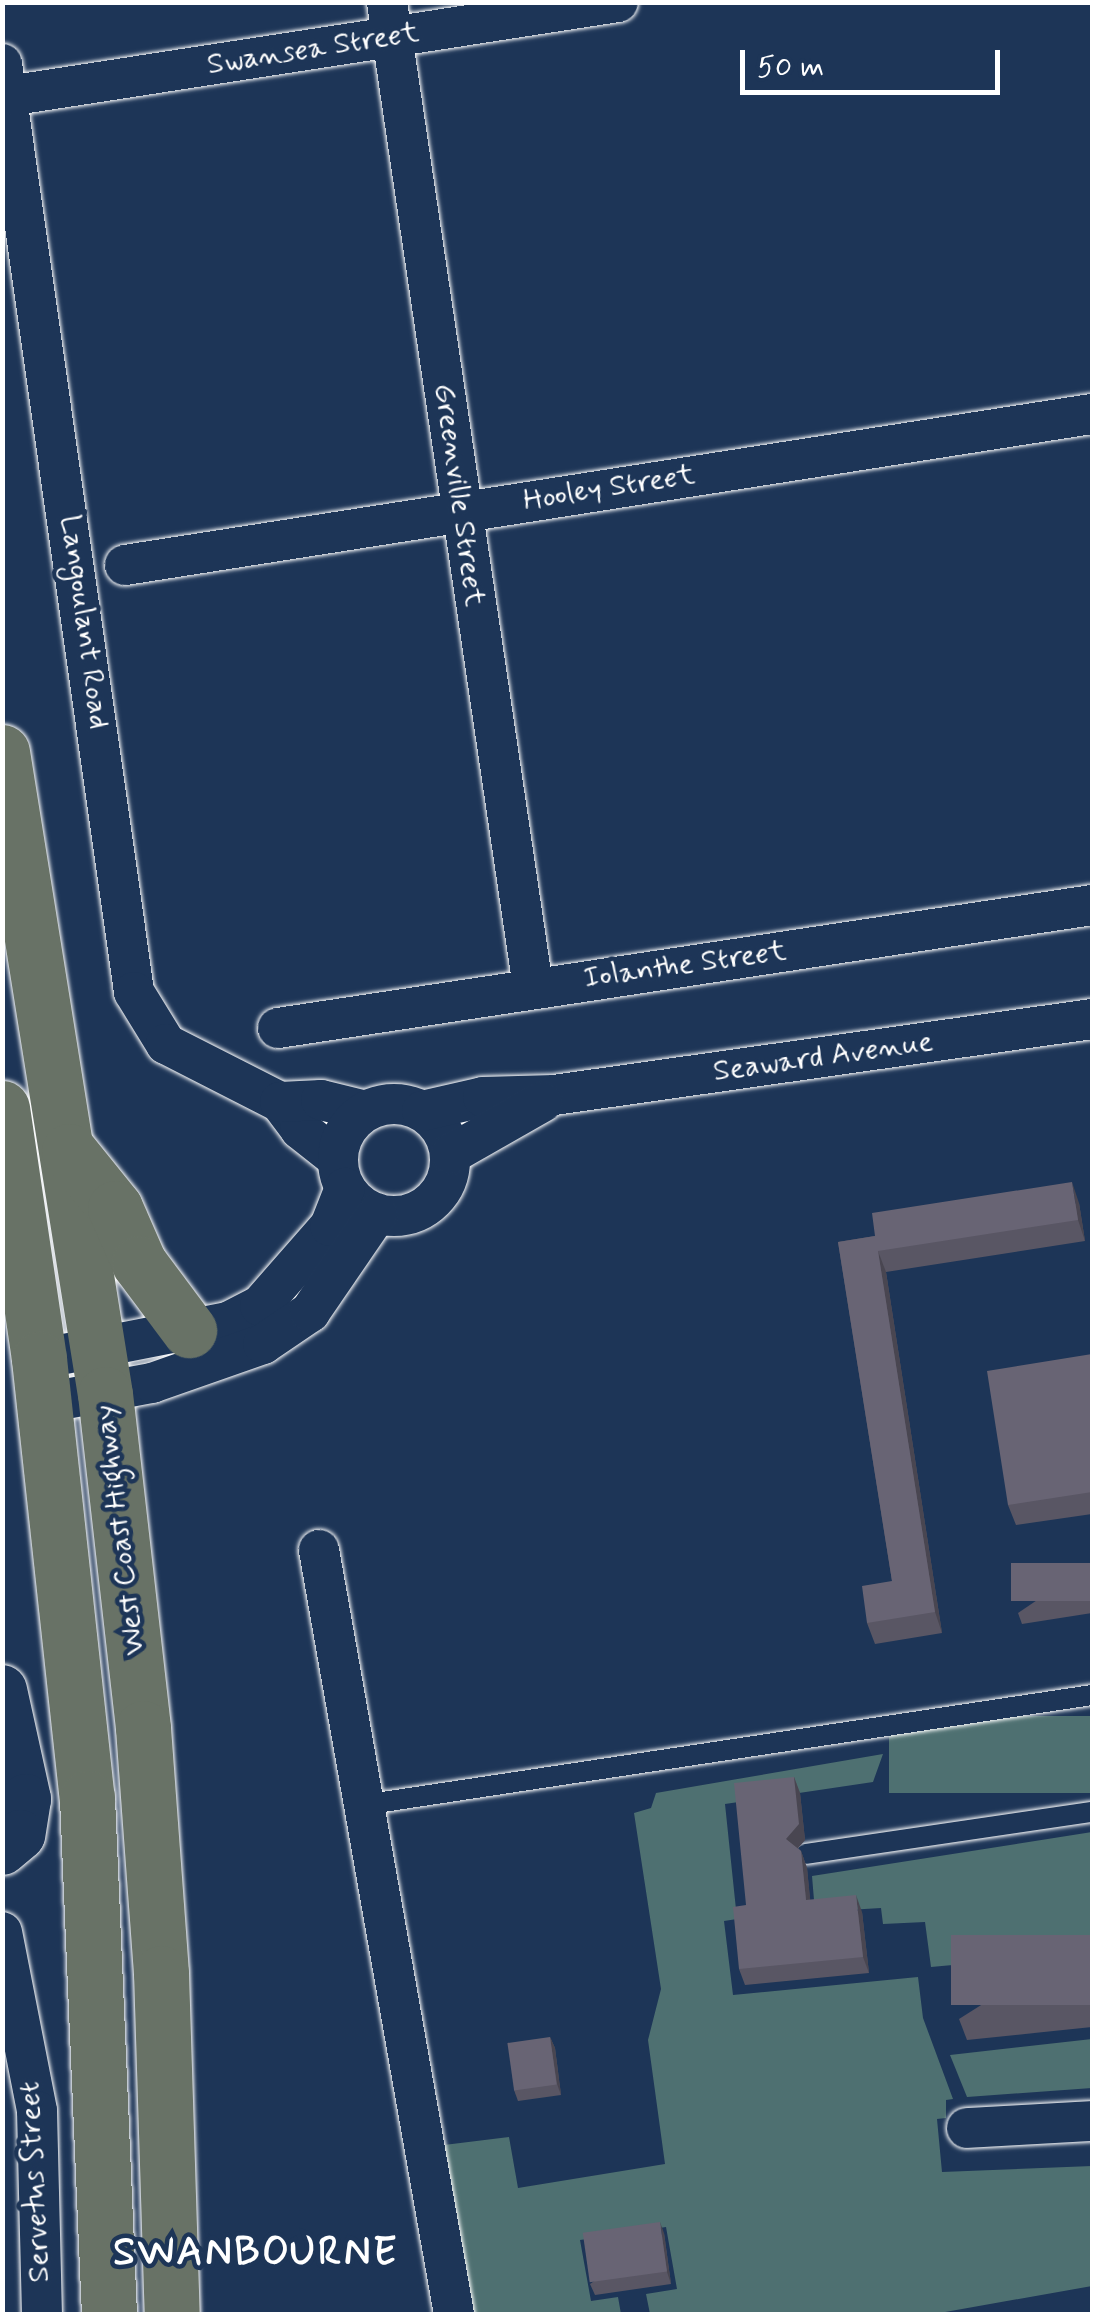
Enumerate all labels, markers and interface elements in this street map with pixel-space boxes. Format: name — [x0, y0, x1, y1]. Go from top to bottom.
street label: Swansea Street — [205, 14, 421, 84]
scale bar — [745, 30, 1005, 92]
text: 50 m — [757, 48, 824, 87]
street label: Greenville Street — [426, 381, 492, 609]
street label: Hooley Street — [521, 457, 697, 519]
street label: Langoulant Road — [51, 513, 117, 731]
street label: Iolanthe Street — [581, 933, 789, 997]
street label: Seaward Avenue — [715, 1024, 931, 1090]
street label: West Coast Highway — [87, 1403, 153, 1657]
street label: Servetus Street — [12, 2078, 58, 2286]
district label: SWANBOURNE — [116, 2229, 396, 2277]

